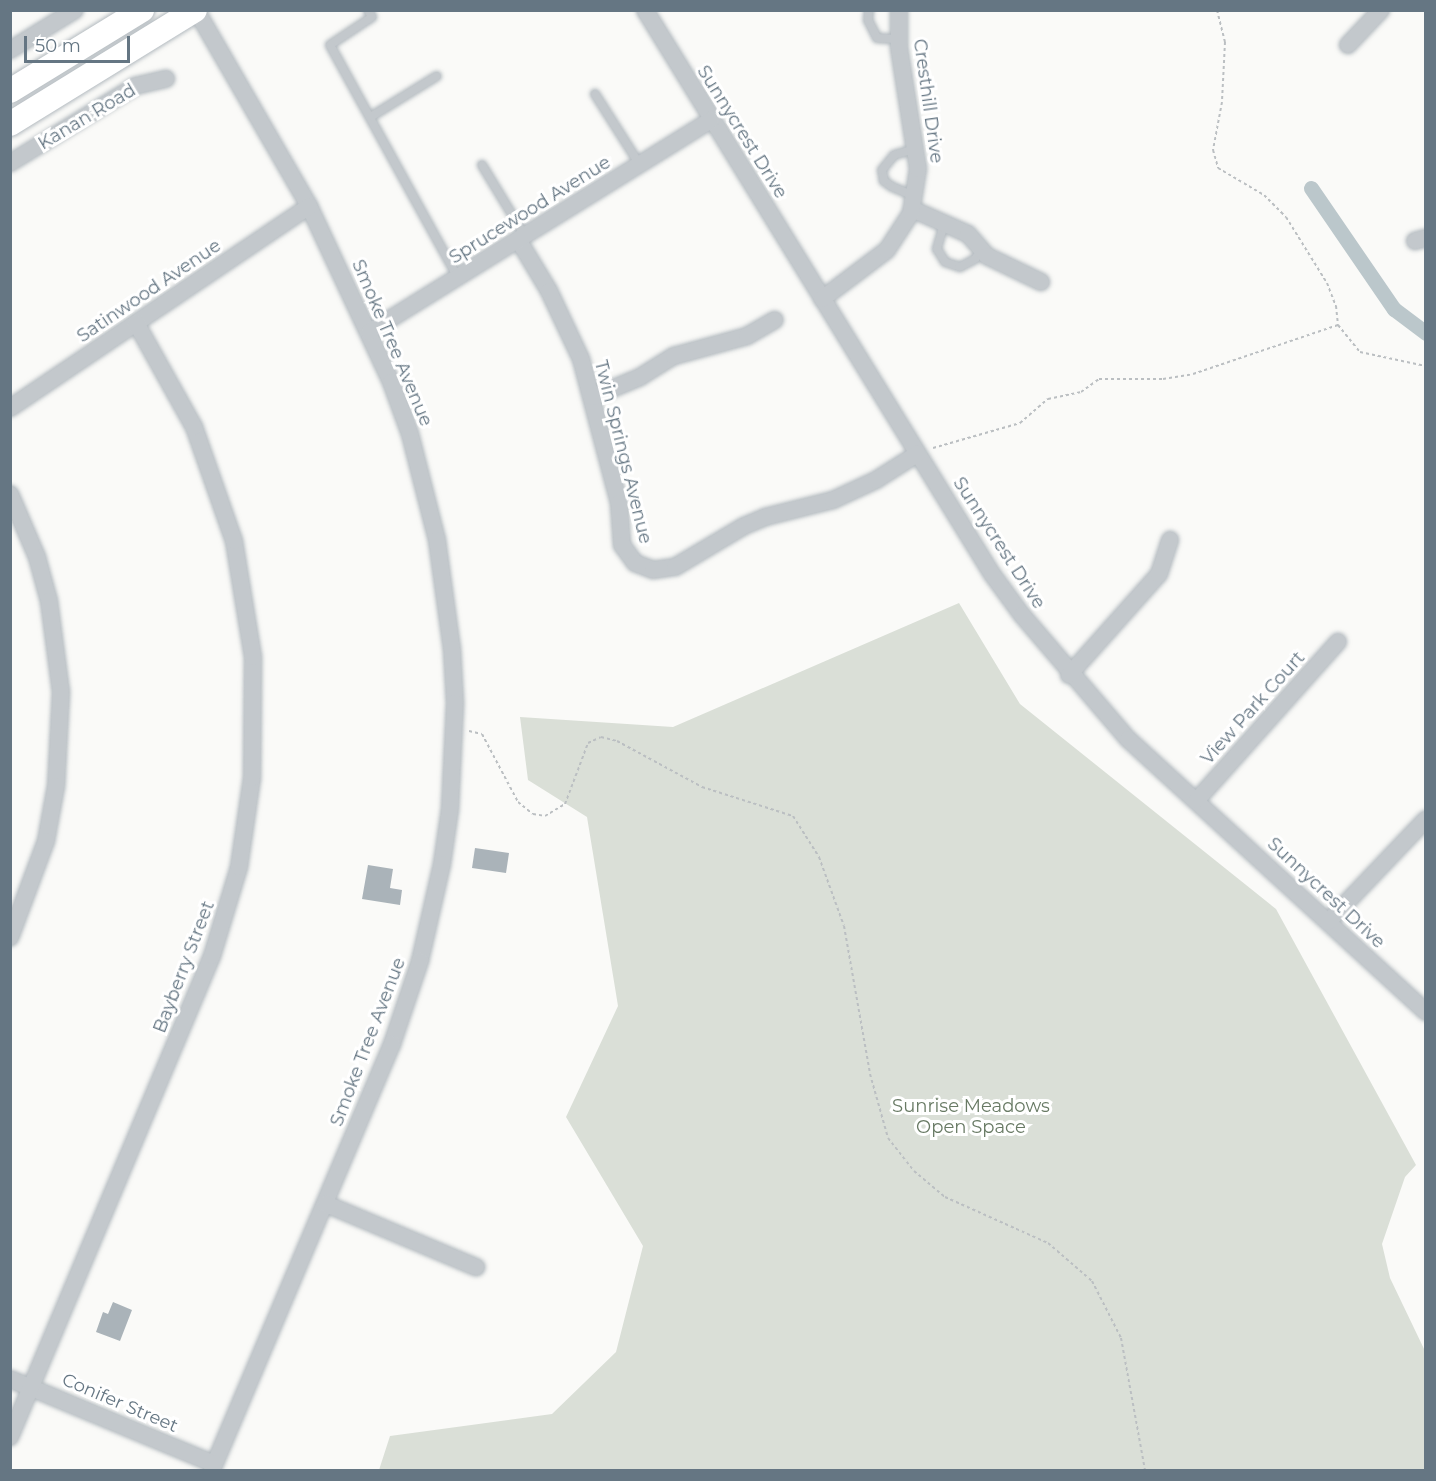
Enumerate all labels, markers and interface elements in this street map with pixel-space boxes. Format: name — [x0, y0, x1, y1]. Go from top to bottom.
scale bar — [27, 24, 134, 62]
text: 50 m — [35, 35, 81, 57]
street label: Cresthill Drive — [909, 37, 947, 165]
street label: Sunnycrest Drive — [692, 62, 792, 202]
street label: Kanan Road — [34, 79, 140, 155]
street label: Sprucewood Avenue — [445, 151, 615, 269]
street label: Satinwood Avenue — [73, 235, 225, 347]
street label: Smoke Tree Avenue — [347, 256, 437, 430]
street label: Twin Springs Avenue — [590, 358, 656, 546]
street label: Sunnycrest Drive — [948, 473, 1050, 613]
street label: View Park Court — [1197, 647, 1309, 769]
street label: Sunnycrest Drive — [1263, 833, 1389, 953]
street label: Bayberry Street — [149, 898, 219, 1036]
street label: Smoke Tree Avenue — [326, 955, 410, 1129]
park label: Sunrise Meadows Open Space — [892, 1096, 1050, 1138]
street label: Conifer Street — [59, 1369, 181, 1437]

